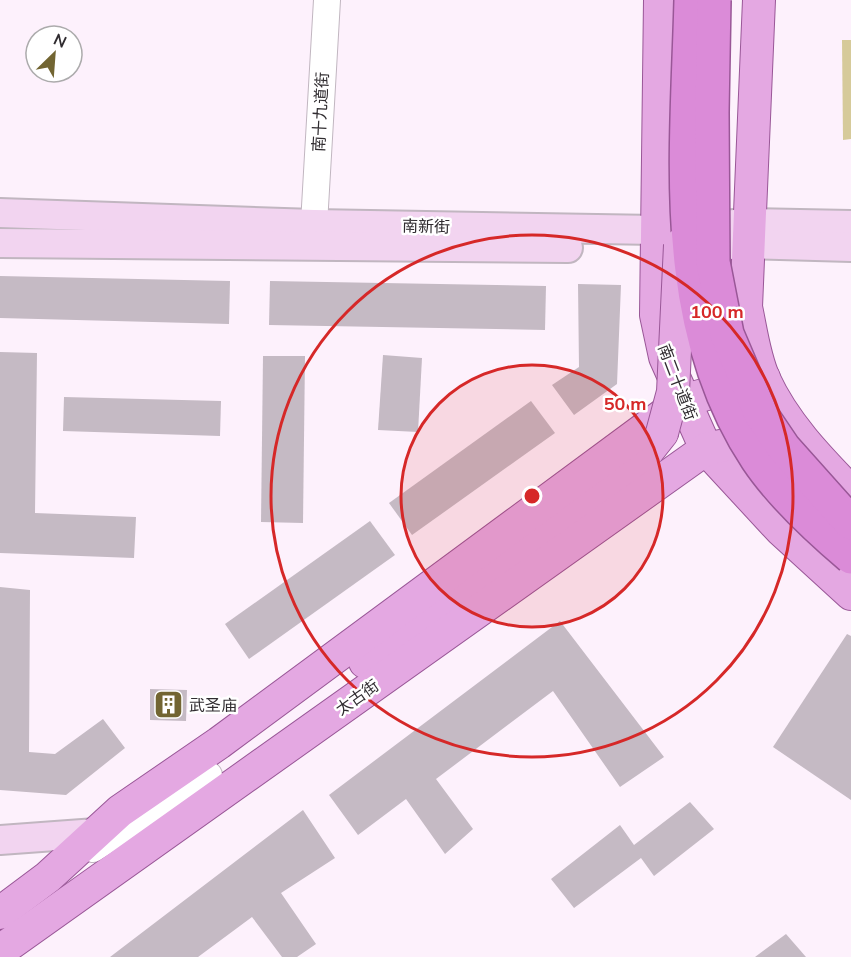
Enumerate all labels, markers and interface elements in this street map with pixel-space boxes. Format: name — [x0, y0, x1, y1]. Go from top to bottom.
north arrow — [24, 24, 84, 84]
text: N — [51, 29, 70, 52]
street label: 南十九道街 — [308, 72, 332, 152]
street label: 南新街 — [402, 216, 450, 236]
text: 100 m — [690, 300, 744, 323]
street label: 南二十道街 — [654, 341, 702, 423]
text: 50 m — [604, 392, 646, 415]
centre of rings — [522, 486, 542, 506]
street label: 太古街 — [332, 675, 382, 719]
building icon: 武圣庙 — [152, 689, 184, 721]
place label: 武圣庙 — [189, 695, 237, 715]

